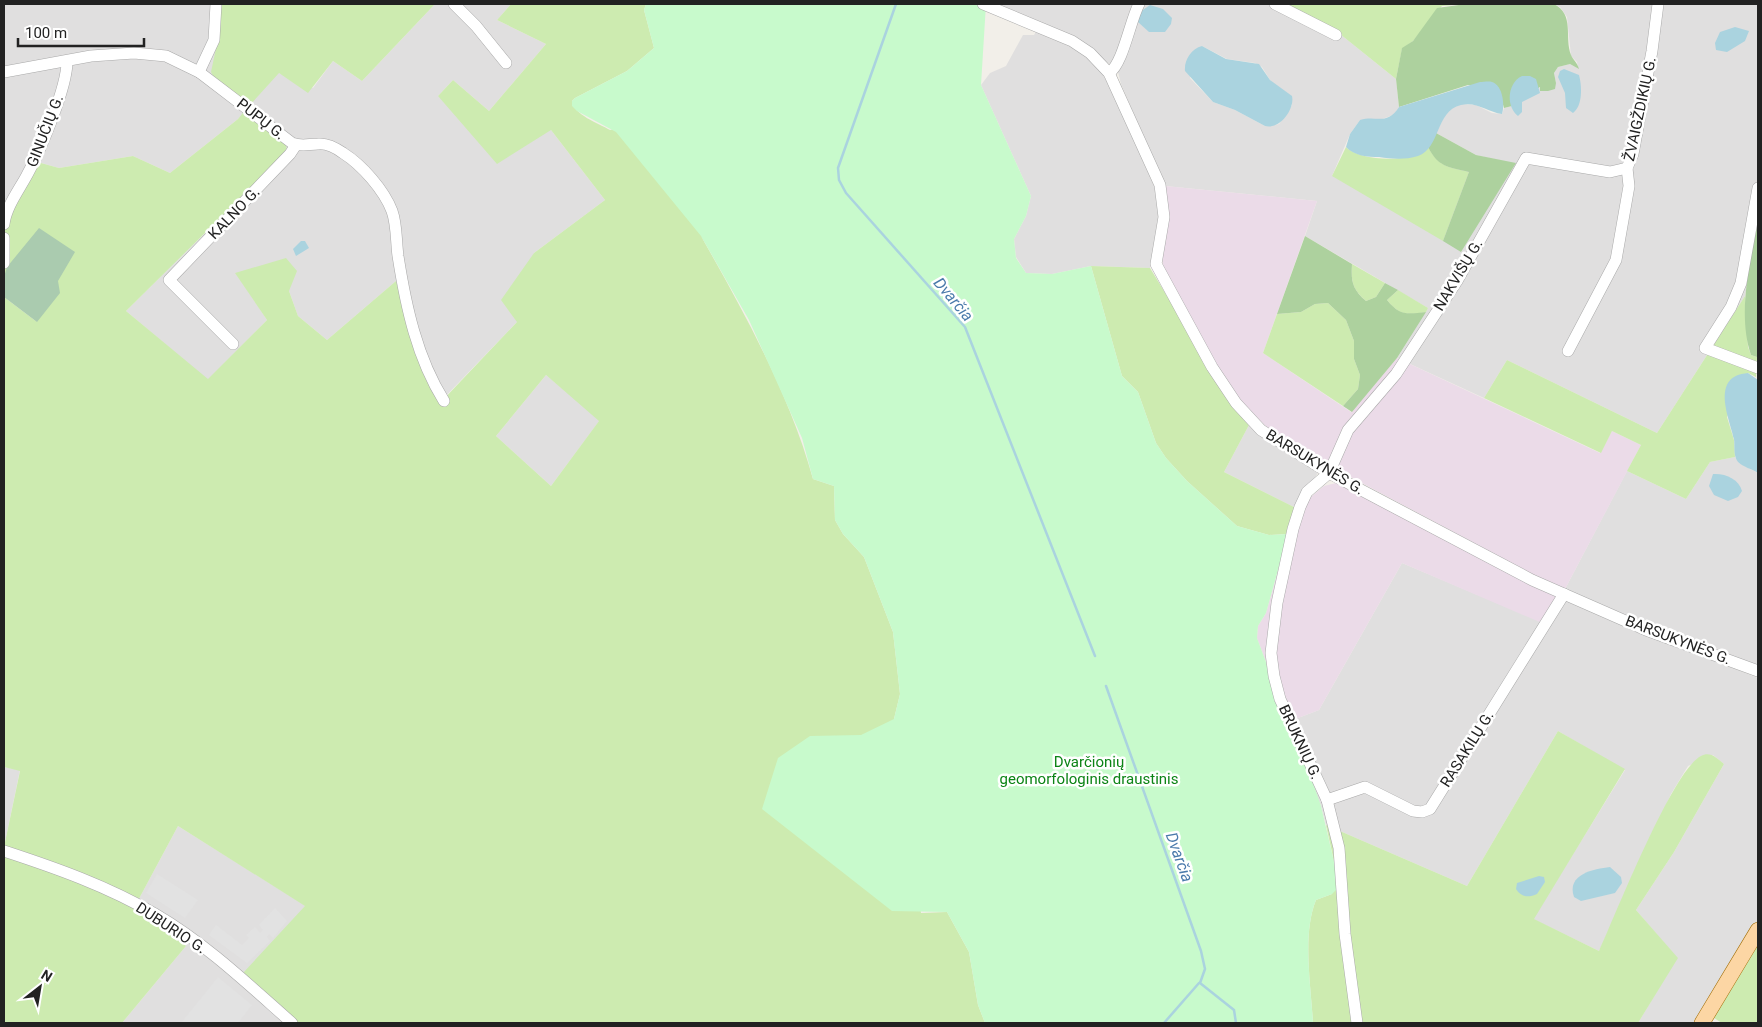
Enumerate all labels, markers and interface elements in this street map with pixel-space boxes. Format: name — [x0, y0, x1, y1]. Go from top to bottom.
scale bar — [18, 15, 144, 47]
text: 100 m — [25, 24, 67, 42]
street label: ŽVAIGŽDIKIŲ G. — [1620, 55, 1660, 163]
street label: GINUČIŲ G. — [23, 92, 67, 170]
street label: PUPŲ G. — [233, 95, 289, 143]
street label: KALNO G. — [205, 183, 263, 243]
street label: NAKVIŠŲ G. — [1430, 236, 1486, 314]
water label: Dvarčia — [930, 273, 977, 325]
street label: BARSUKYNĖS G. — [1263, 426, 1367, 498]
street label: BARSUKYNĖS G. — [1623, 612, 1733, 668]
street label: BRUKNIŲ G. — [1275, 702, 1325, 782]
street label: RASAKILŲ G. — [1436, 708, 1498, 790]
park label: Dvarčionių geomorfologinis draustinis — [1000, 753, 1178, 788]
water label: Dvarčia — [1162, 830, 1197, 885]
street label: DUBURIO G. — [132, 899, 210, 957]
north arrow — [15, 962, 65, 1012]
text: N — [38, 966, 55, 985]

